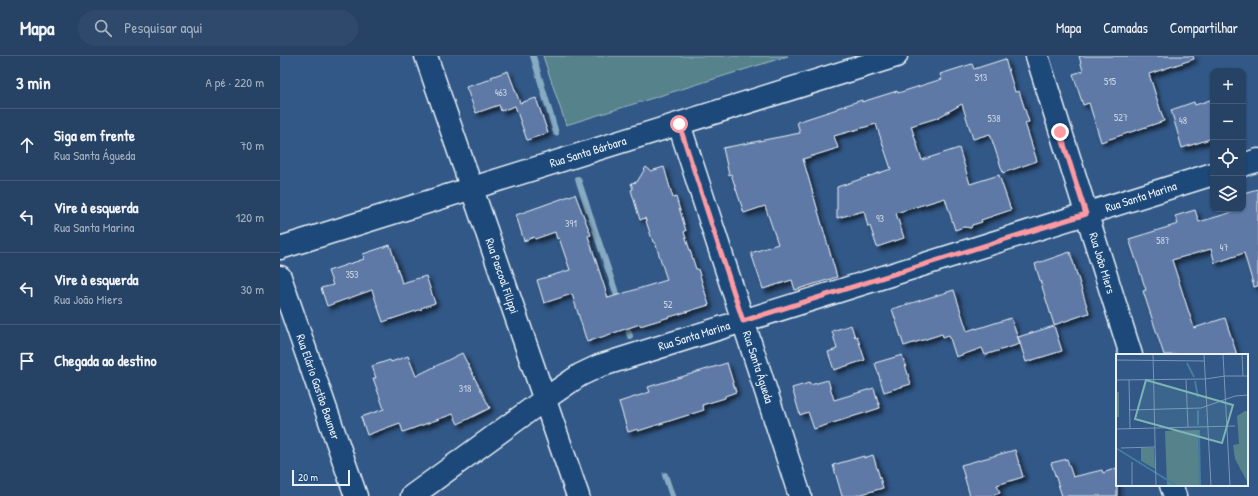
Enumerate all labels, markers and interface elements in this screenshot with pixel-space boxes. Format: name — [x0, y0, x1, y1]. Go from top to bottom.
search box — [78, 10, 358, 46]
text: Mapa — [20, 15, 54, 41]
icon: search — [92, 17, 114, 39]
text: Pesquisar aqui — [124, 17, 203, 38]
text: Mapa — [1056, 18, 1081, 37]
text: Camadas — [1103, 18, 1148, 37]
text: Compartilhar — [1170, 18, 1238, 37]
map controls — [1210, 68, 1246, 212]
button: + — [1210, 68, 1246, 104]
text: 3 min — [16, 71, 51, 94]
house number: 513 — [975, 71, 988, 84]
text: A pé · 220 m — [206, 73, 264, 91]
house number: 515 — [1104, 75, 1117, 88]
house number: 463 — [495, 86, 508, 99]
button: − — [1210, 104, 1246, 140]
house number: 527 — [1114, 111, 1128, 124]
house number: 538 — [987, 112, 1001, 125]
house number: 48 — [1179, 114, 1187, 127]
route start — [670, 115, 688, 133]
route end — [1051, 123, 1069, 141]
text: Siga em frente — [54, 125, 135, 146]
street label: Rua Santa Bárbara — [547, 132, 629, 171]
icon: ahead — [16, 134, 38, 156]
text: 70 m — [240, 136, 264, 154]
button: locate — [1210, 140, 1246, 176]
text: Rua Santa Águeda — [54, 146, 135, 164]
button: layers — [1210, 176, 1246, 212]
street label: Rua Santa Marina — [1103, 177, 1179, 216]
text: Vire à esquerda — [54, 197, 138, 218]
icon: left — [16, 206, 38, 228]
text: 120 m — [236, 208, 264, 226]
house number: 93 — [876, 212, 885, 225]
house number: 391 — [565, 217, 577, 230]
text: Rua Santa Marina — [54, 218, 134, 236]
street label: Rua João Miers — [1085, 230, 1120, 296]
house number: 587 — [1156, 234, 1170, 247]
street label: Rua Pascoal Filippi — [482, 236, 523, 316]
house number: 47 — [1220, 241, 1228, 254]
house number: 353 — [345, 268, 359, 281]
text: Vire à esquerda — [54, 269, 138, 290]
icon: left — [16, 278, 38, 300]
text: 30 m — [241, 280, 264, 298]
text: Rua João Miers — [54, 290, 122, 308]
house number: 52 — [664, 298, 673, 311]
street label: Rua Santa Marina — [656, 316, 732, 355]
street label: Rua Santa Águeda — [739, 329, 778, 405]
street label: Rua Elário Gastão Baumer — [292, 332, 345, 442]
icon: arrive — [16, 350, 38, 372]
text: Chegada ao destino — [54, 350, 157, 371]
inset map — [1116, 354, 1248, 486]
house number: 318 — [459, 382, 471, 395]
scale bar — [292, 468, 350, 487]
text: 20 m — [298, 470, 318, 484]

